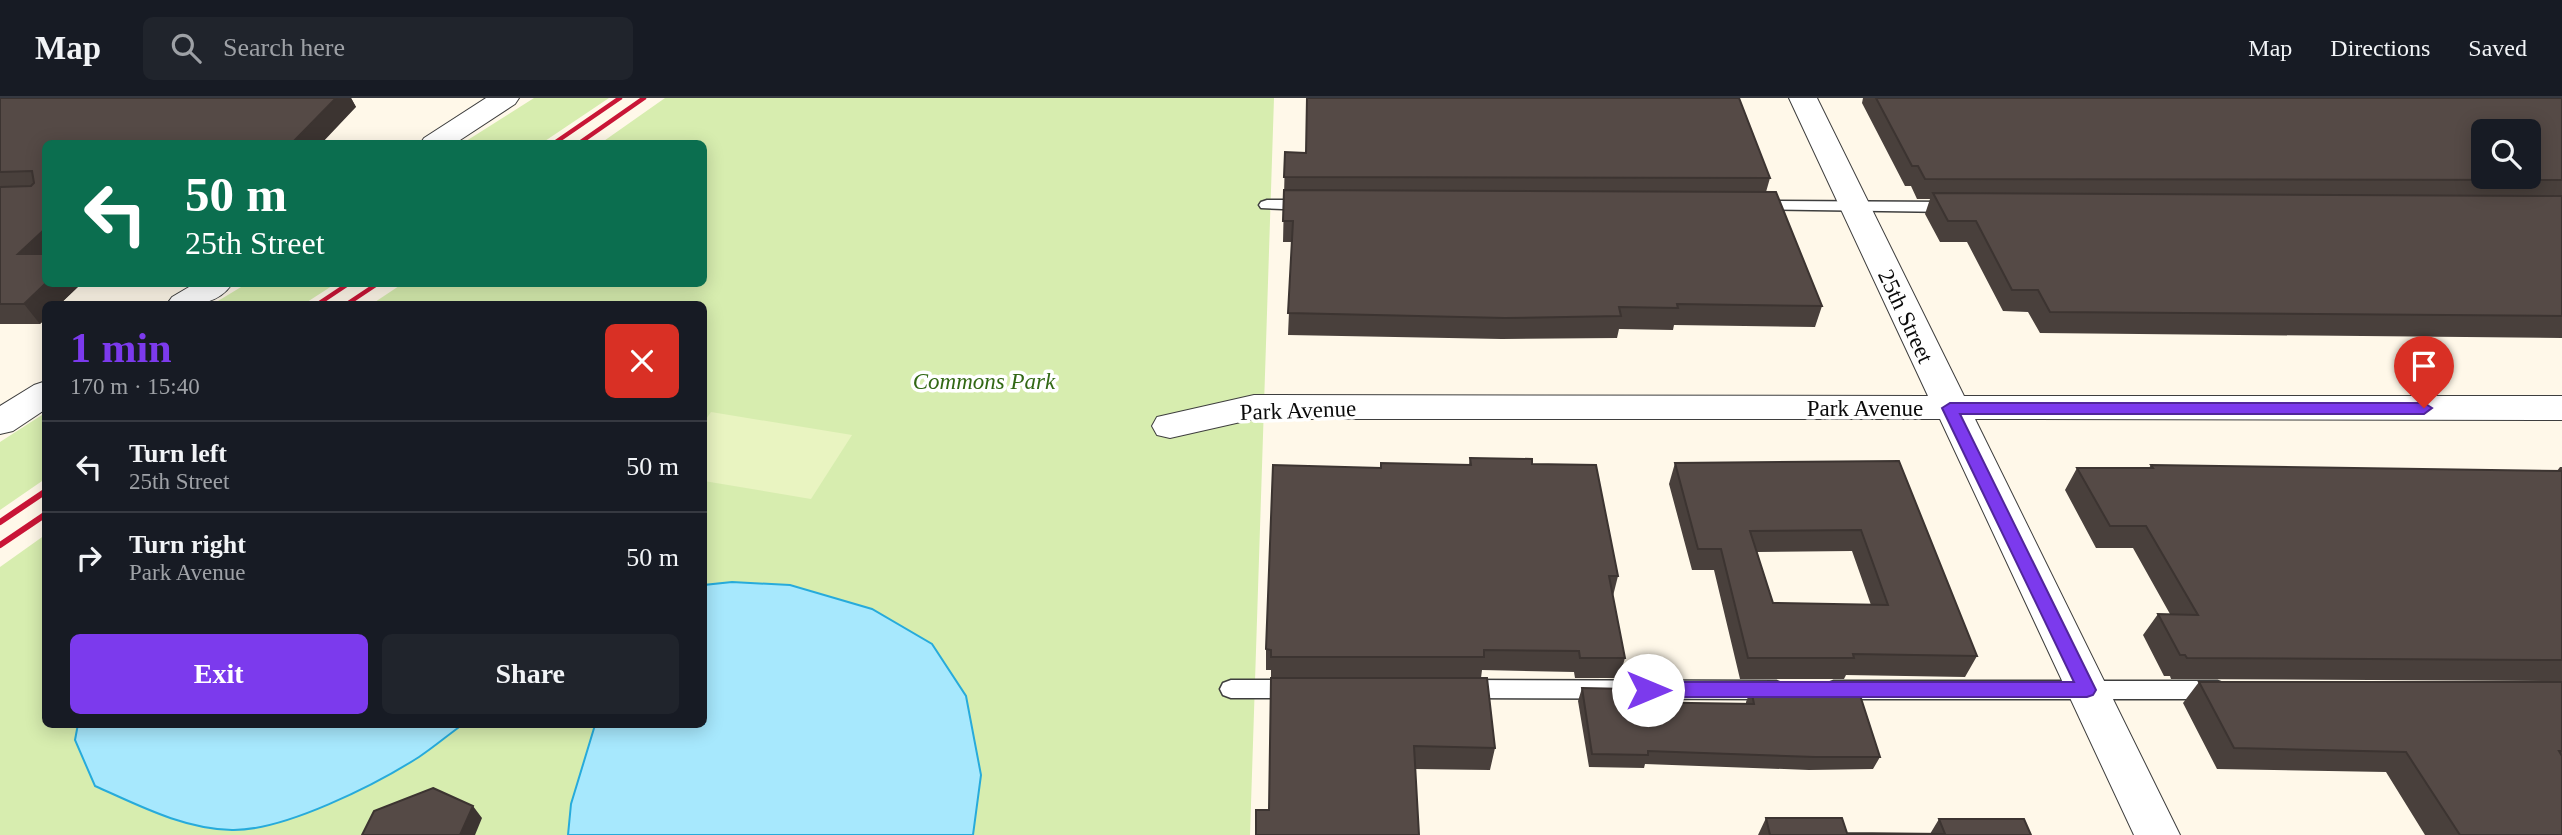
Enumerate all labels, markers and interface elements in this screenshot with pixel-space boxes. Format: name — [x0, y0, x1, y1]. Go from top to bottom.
search box — [143, 17, 633, 80]
icon: search — [167, 29, 205, 67]
text: Map — [35, 30, 101, 66]
text: Search here — [223, 33, 345, 62]
text: Map — [2248, 35, 2292, 61]
text: Directions — [2330, 35, 2430, 61]
text: Saved — [2468, 35, 2527, 61]
map controls — [2471, 119, 2541, 189]
button: search — [2471, 119, 2541, 189]
text: 50 m — [185, 167, 287, 222]
icon: left — [70, 168, 161, 259]
text: 25th Street — [185, 225, 325, 261]
street label: 25th Street — [1873, 265, 1938, 367]
button: close — [605, 324, 679, 398]
text: 1 min — [70, 325, 172, 371]
pin — [2394, 336, 2454, 408]
icon: arrive — [2405, 347, 2443, 385]
park label: Commons Park — [913, 369, 1056, 394]
text: 170 m · 15:40 — [70, 374, 200, 399]
street label: Park Avenue — [1239, 396, 1357, 425]
street label: Park Avenue — [1807, 396, 1923, 421]
text: Turn left — [129, 439, 227, 468]
icon: left — [70, 448, 108, 486]
text: 50 m — [626, 452, 679, 481]
text: 25th Street — [129, 469, 229, 494]
text: Turn right — [129, 530, 246, 559]
icon: right — [70, 539, 108, 577]
text: 50 m — [626, 543, 679, 572]
text: Park Avenue — [129, 560, 245, 585]
button: Exit — [70, 634, 368, 714]
button: Share — [382, 634, 679, 714]
position arrow — [1611, 653, 1685, 727]

